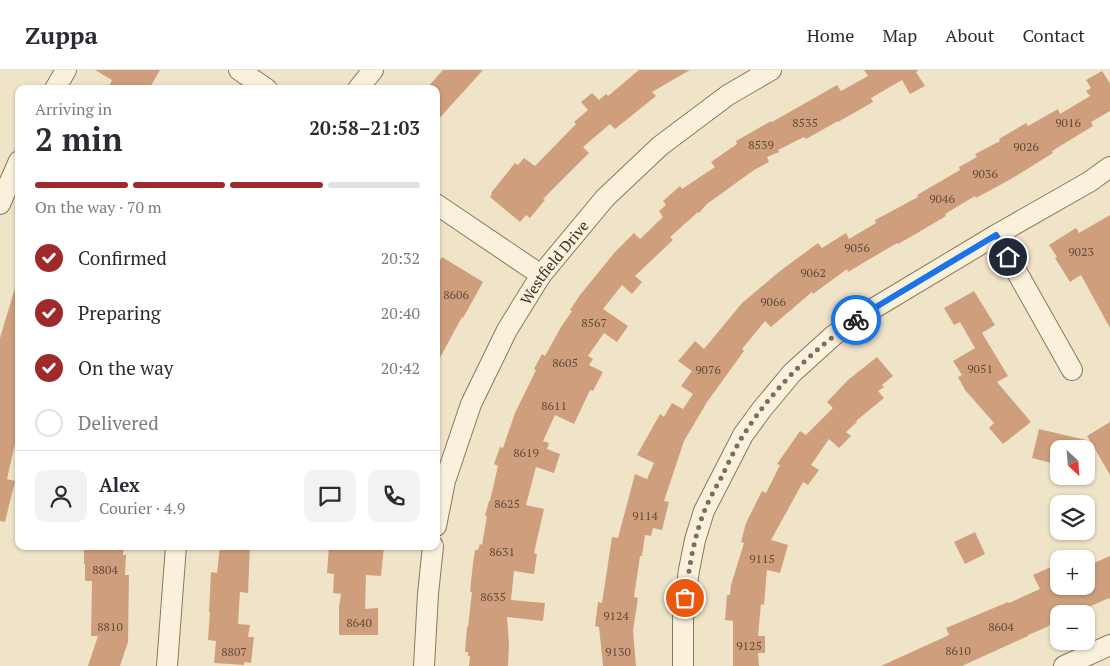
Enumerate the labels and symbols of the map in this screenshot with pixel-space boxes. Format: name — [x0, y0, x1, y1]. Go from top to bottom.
house number: 8535 — [792, 115, 818, 130]
house number: 9016 — [1055, 115, 1081, 130]
house number: 8539 — [748, 137, 774, 152]
house number: 9026 — [1013, 139, 1039, 154]
house number: 9036 — [972, 166, 998, 181]
house number: 9046 — [929, 191, 955, 206]
street label: Westfield Drive — [515, 216, 593, 308]
pin — [987, 236, 1029, 278]
house number: 9056 — [844, 240, 870, 255]
house number: 9023 — [1068, 244, 1094, 259]
house number: 9062 — [800, 265, 826, 280]
house number: 8606 — [443, 287, 469, 302]
house number: 9066 — [760, 294, 786, 309]
courier — [831, 295, 881, 345]
house number: 8567 — [581, 315, 607, 330]
house number: 8605 — [552, 355, 578, 370]
house number: 9051 — [967, 361, 993, 376]
house number: 9076 — [695, 362, 721, 377]
house number: 8611 — [541, 398, 567, 413]
north arrow — [1050, 440, 1095, 485]
house number: 8619 — [513, 445, 539, 460]
house number: 8625 — [494, 496, 520, 511]
house number: 9114 — [632, 508, 658, 523]
house number: 8631 — [489, 544, 515, 559]
house number: 9115 — [749, 551, 775, 566]
house number: 8804 — [92, 562, 118, 577]
pin — [664, 577, 706, 619]
house number: 8635 — [480, 589, 506, 604]
house number: 9124 — [603, 608, 629, 623]
house number: 8640 — [346, 615, 372, 630]
house number: 8810 — [97, 619, 123, 634]
house number: 8604 — [988, 619, 1014, 634]
house number: 9125 — [736, 638, 762, 653]
house number: 8610 — [945, 643, 971, 658]
house number: 8807 — [221, 644, 247, 659]
house number: 9130 — [605, 644, 631, 659]

